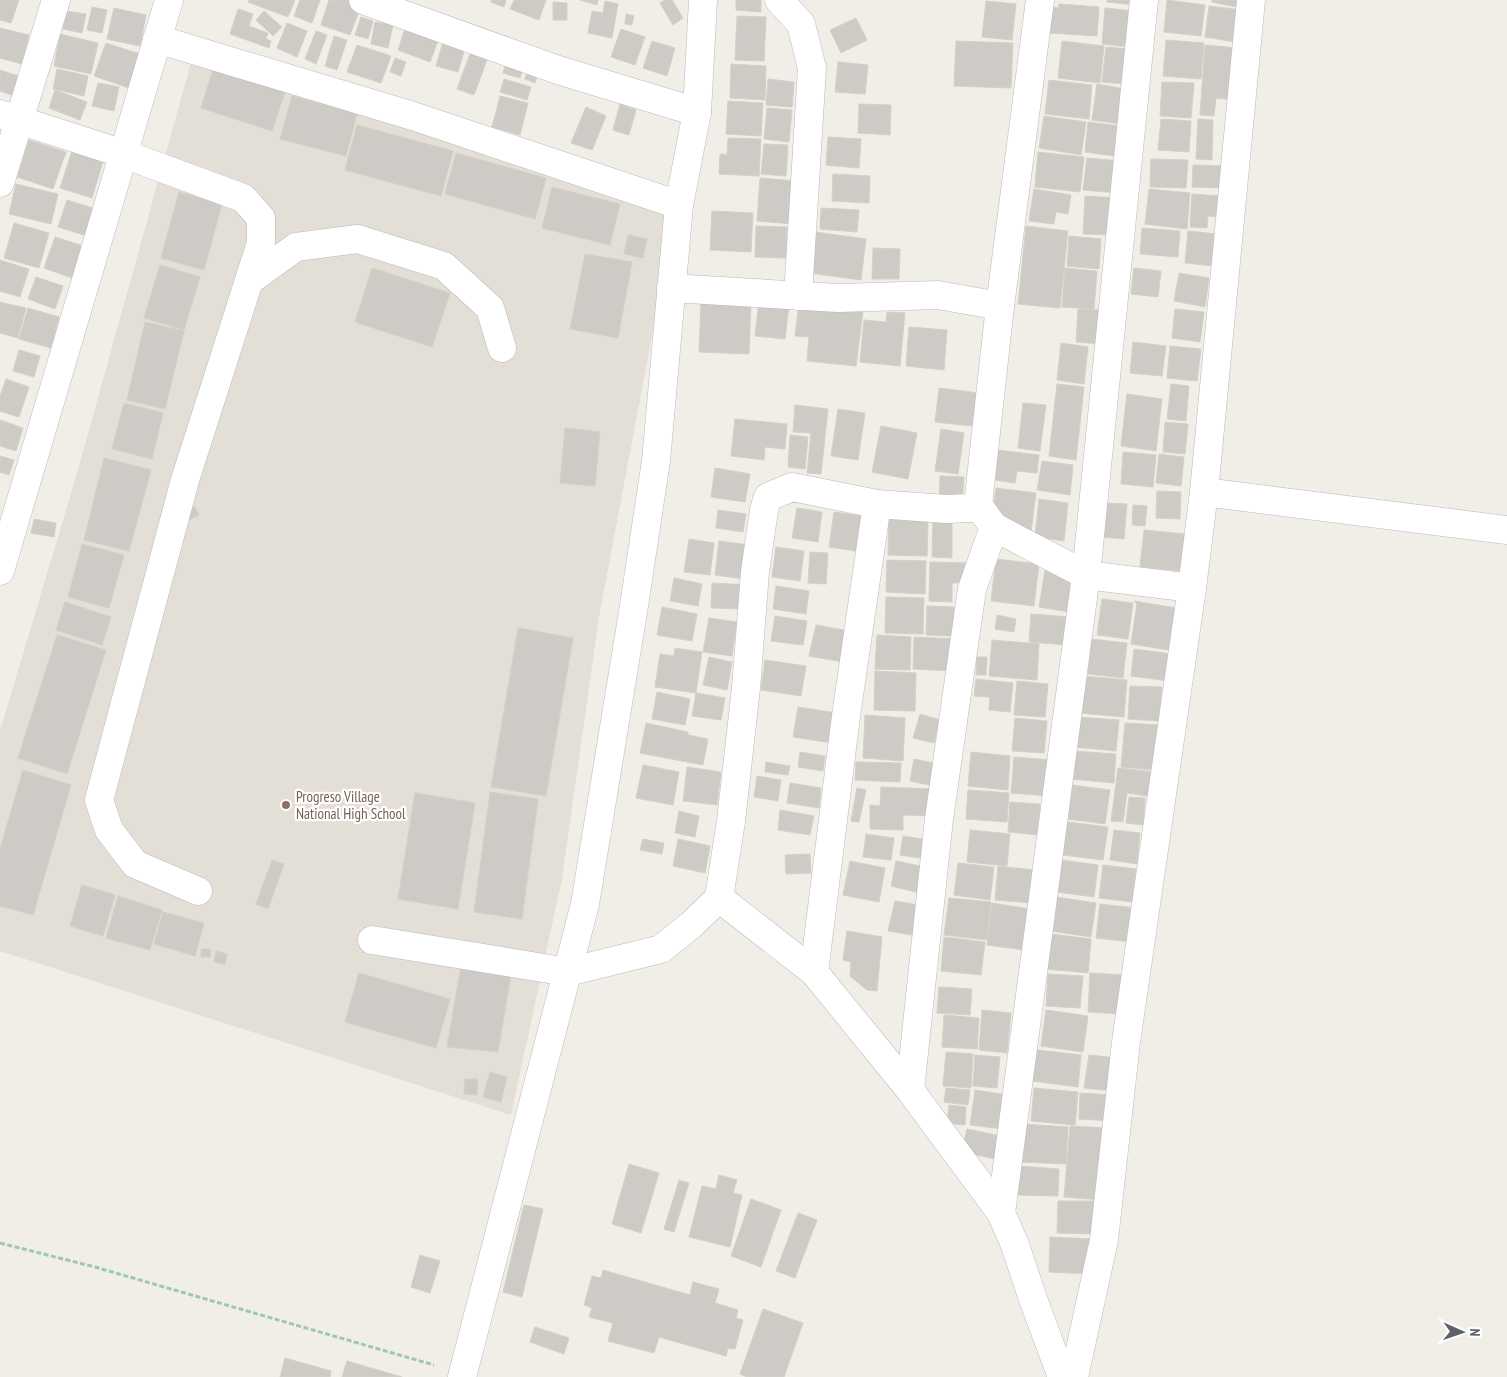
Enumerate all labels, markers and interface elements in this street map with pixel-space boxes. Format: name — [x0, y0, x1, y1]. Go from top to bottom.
place label: Progreso Village National High School — [296, 787, 406, 823]
marker: Progreso Village National High School — [280, 799, 292, 811]
north arrow — [1437, 1307, 1487, 1357]
text: N — [1466, 1328, 1484, 1337]

